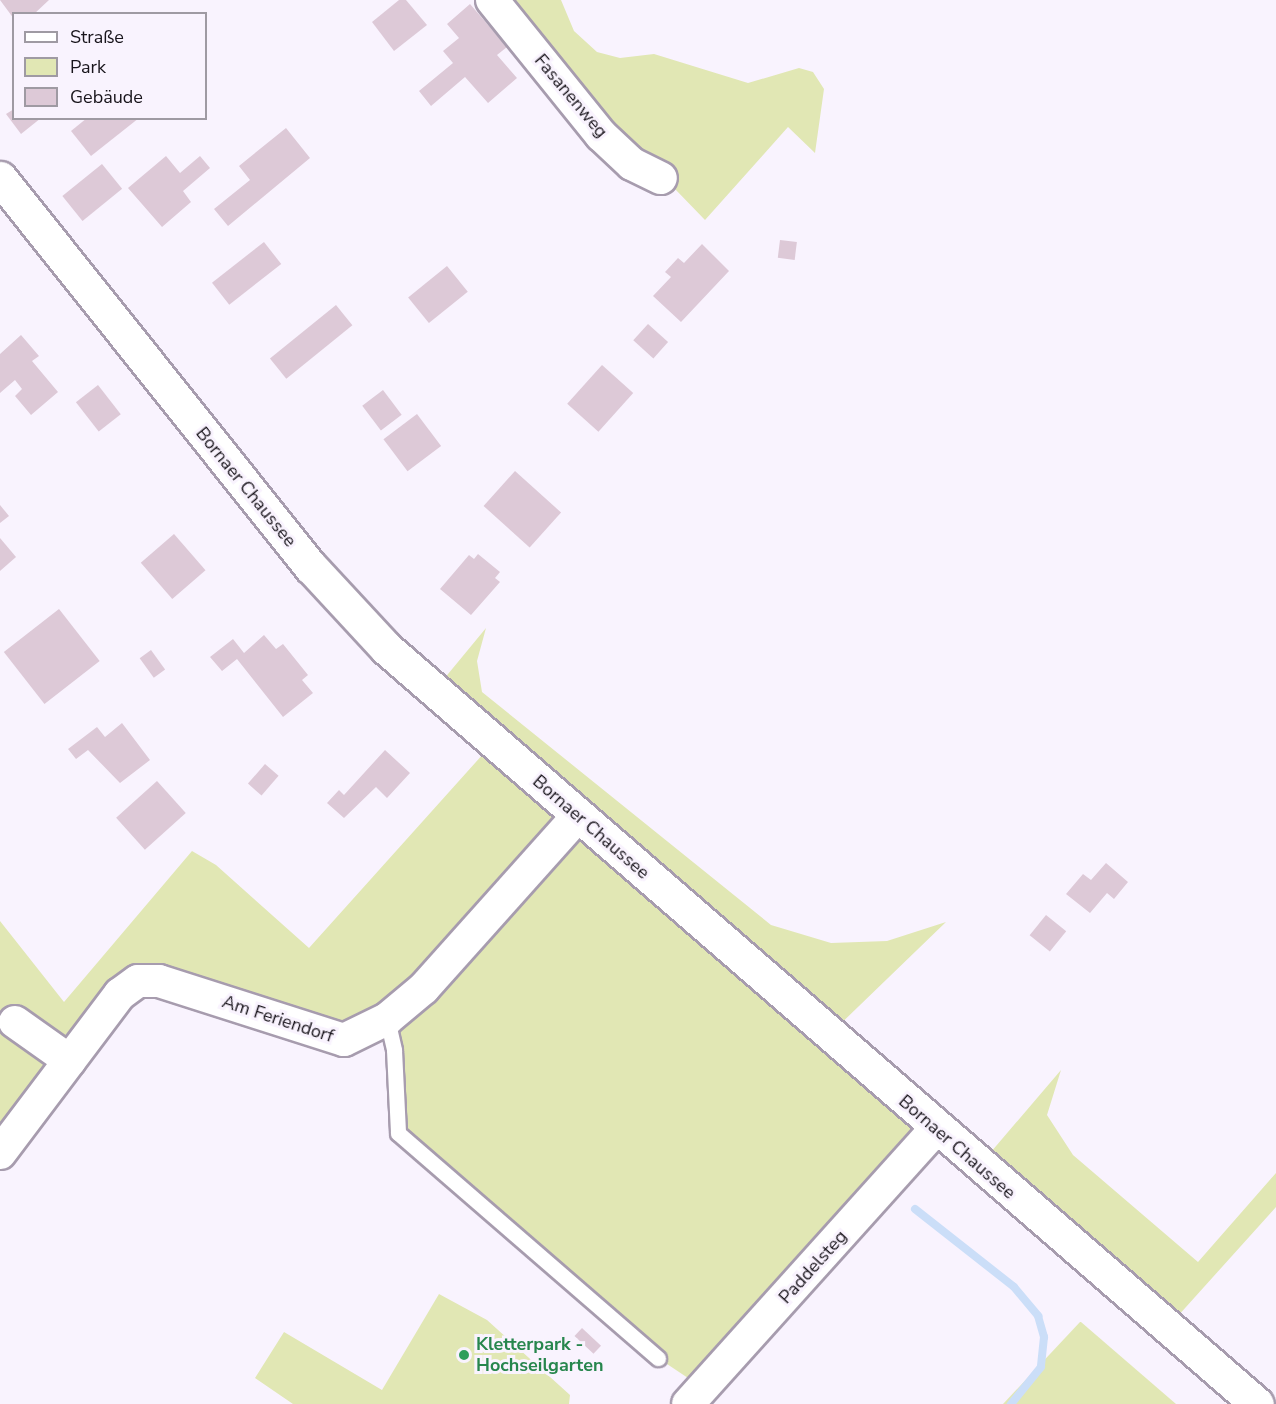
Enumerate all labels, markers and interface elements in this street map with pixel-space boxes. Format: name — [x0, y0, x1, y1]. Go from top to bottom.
legend — [12, 12, 207, 120]
text: Straße — [70, 25, 124, 49]
street label: Fasanenweg — [530, 50, 612, 142]
text: Park — [70, 55, 106, 79]
text: Gebäude — [70, 85, 143, 109]
street label: Bornaer Chaussee — [191, 423, 301, 551]
street label: Bornaer Chaussee — [528, 770, 654, 884]
street label: Am Feriendorf — [219, 991, 337, 1047]
street label: Bornaer Chaussee — [894, 1090, 1020, 1204]
street label: Paddelsteg — [774, 1226, 852, 1308]
place label: Kletterpark - Hochseilgarten — [476, 1334, 603, 1376]
marker: Kletterpark - Hochseilgarten — [457, 1348, 471, 1362]

